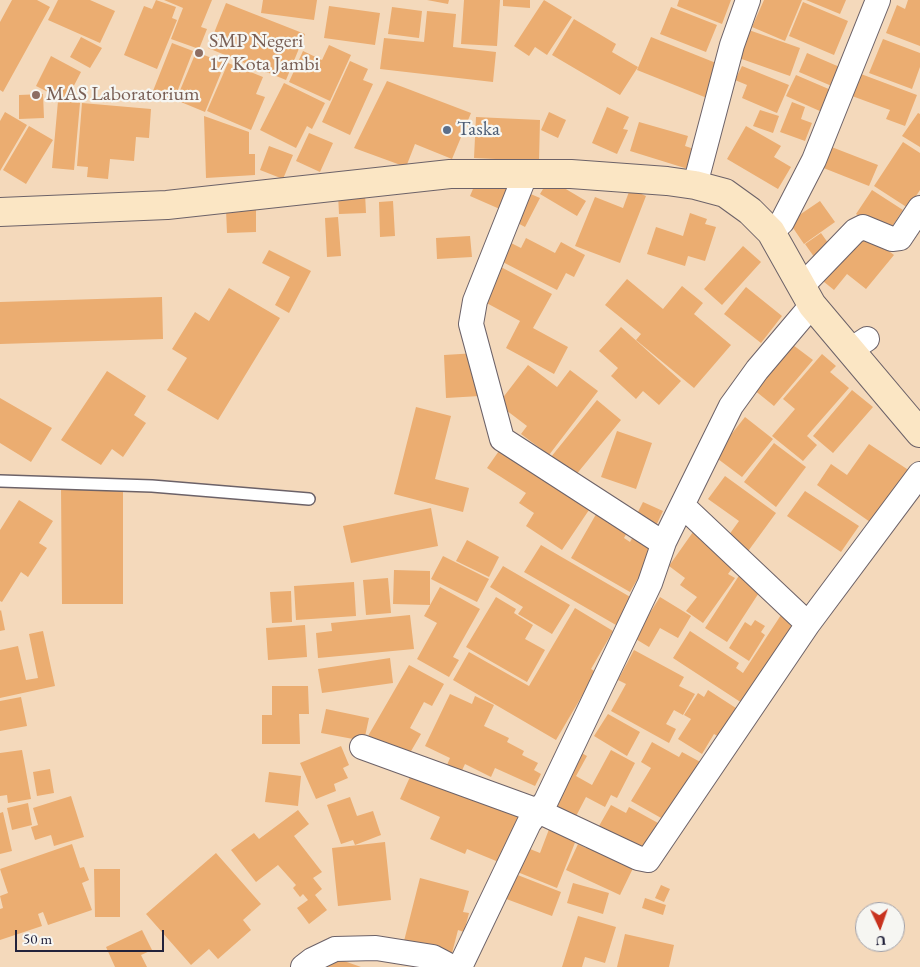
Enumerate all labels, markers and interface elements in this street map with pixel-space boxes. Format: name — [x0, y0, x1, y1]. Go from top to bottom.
place label: SMP Negeri 17 Kota Jambi — [209, 30, 320, 77]
marker: SMP Negeri 17 Kota Jambi — [193, 47, 205, 59]
place label: MAS Laboratorium — [46, 83, 200, 107]
marker: MAS Laboratorium — [30, 89, 42, 101]
place label: Taska — [457, 118, 500, 142]
marker: Taska — [441, 124, 453, 136]
north arrow — [855, 902, 905, 952]
scale bar — [18, 920, 166, 952]
text: 50 m — [23, 929, 52, 948]
text: U — [875, 932, 886, 950]

